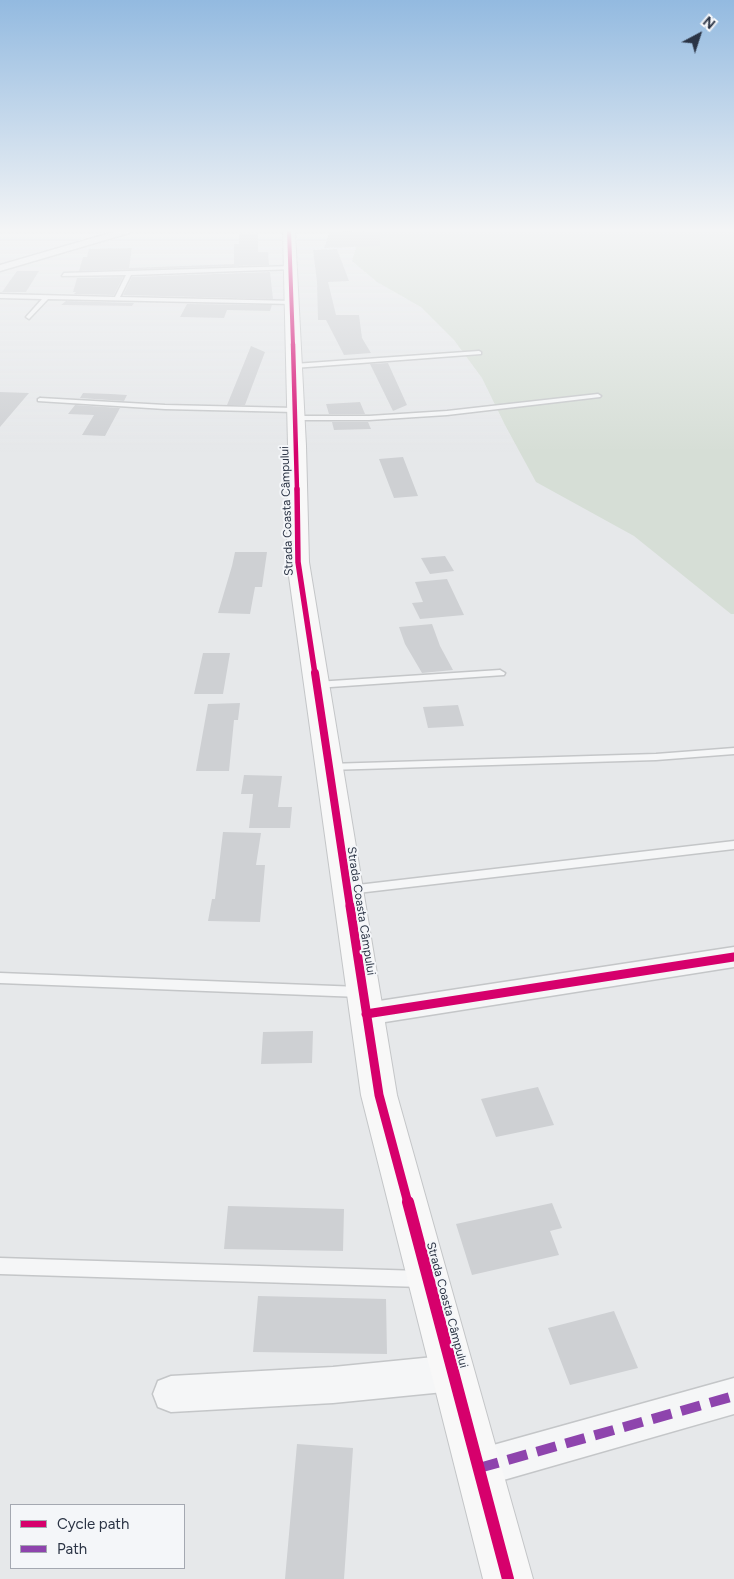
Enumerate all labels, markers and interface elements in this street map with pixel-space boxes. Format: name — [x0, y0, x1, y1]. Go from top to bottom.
north arrow — [674, 10, 724, 60]
text: N — [699, 13, 719, 33]
street label: Strada Coasta Câmpului — [278, 446, 296, 576]
street label: Strada Coasta Câmpului — [344, 846, 378, 976]
street label: Strada Coasta Câmpului — [423, 1240, 471, 1370]
legend — [10, 1504, 185, 1569]
text: Cycle path — [57, 1515, 129, 1533]
text: Path — [57, 1540, 87, 1558]

